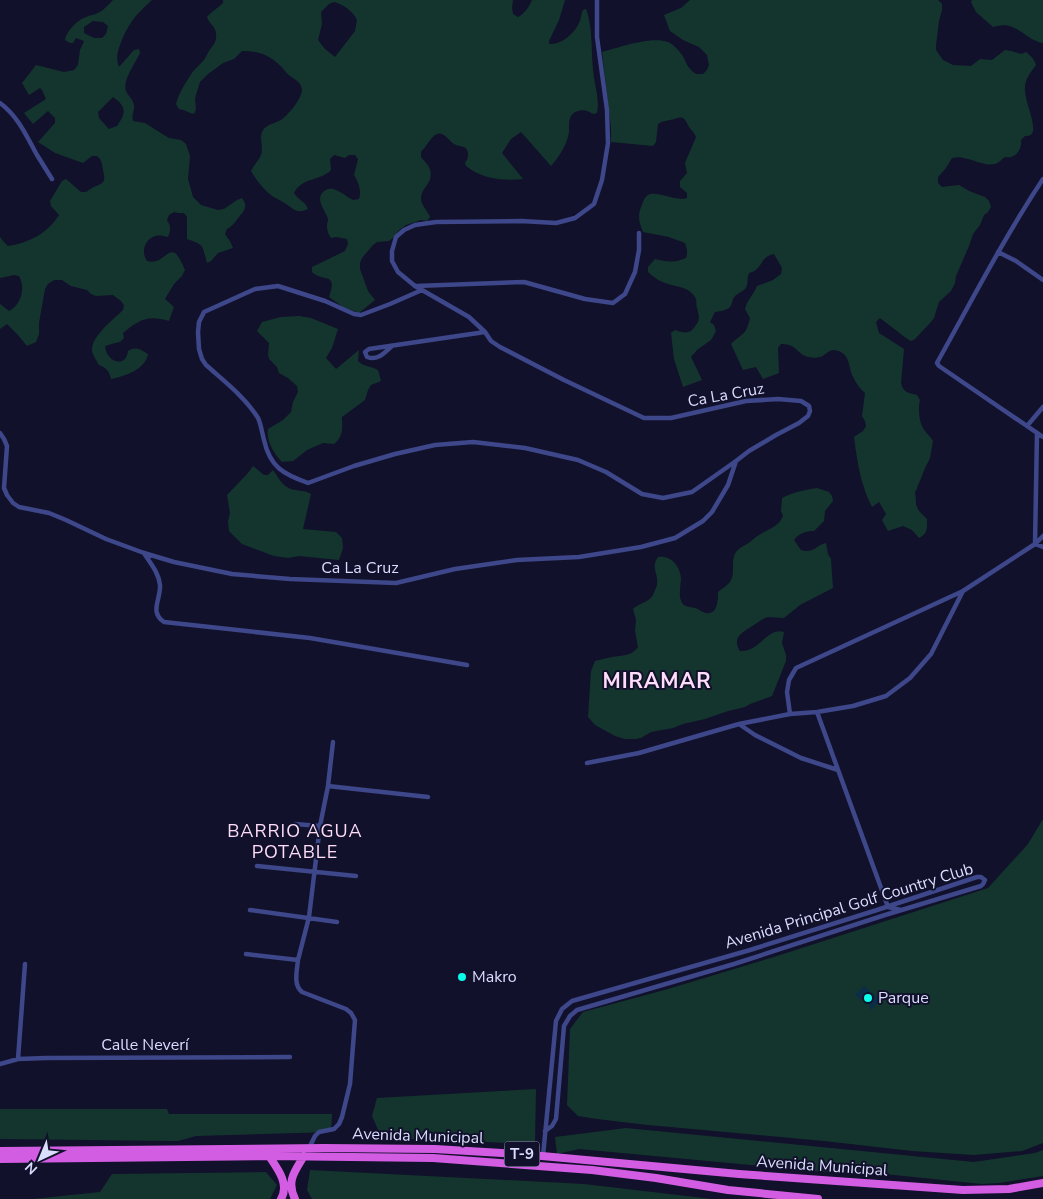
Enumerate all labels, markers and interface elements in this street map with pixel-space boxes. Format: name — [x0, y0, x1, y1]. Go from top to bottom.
street label: Ca La Cruz — [686, 377, 766, 413]
street label: Ca La Cruz — [321, 557, 399, 579]
district label: MIRAMAR — [602, 667, 712, 695]
district label: BARRIO AGUA POTABLE — [227, 819, 363, 864]
street label: Avenida Principal Golf Country Club — [722, 858, 976, 954]
place label: Makro — [472, 966, 517, 988]
marker: Makro — [456, 971, 468, 983]
place label: Parque — [878, 987, 929, 1009]
marker: Parque — [862, 992, 874, 1004]
street label: Calle Neverí — [101, 1034, 190, 1056]
street label: Avenida Municipal — [352, 1123, 484, 1149]
north arrow — [15, 1134, 65, 1184]
road number: T-9 — [504, 1142, 540, 1166]
street label: Avenida Municipal — [756, 1150, 889, 1182]
text: N — [21, 1158, 42, 1178]

